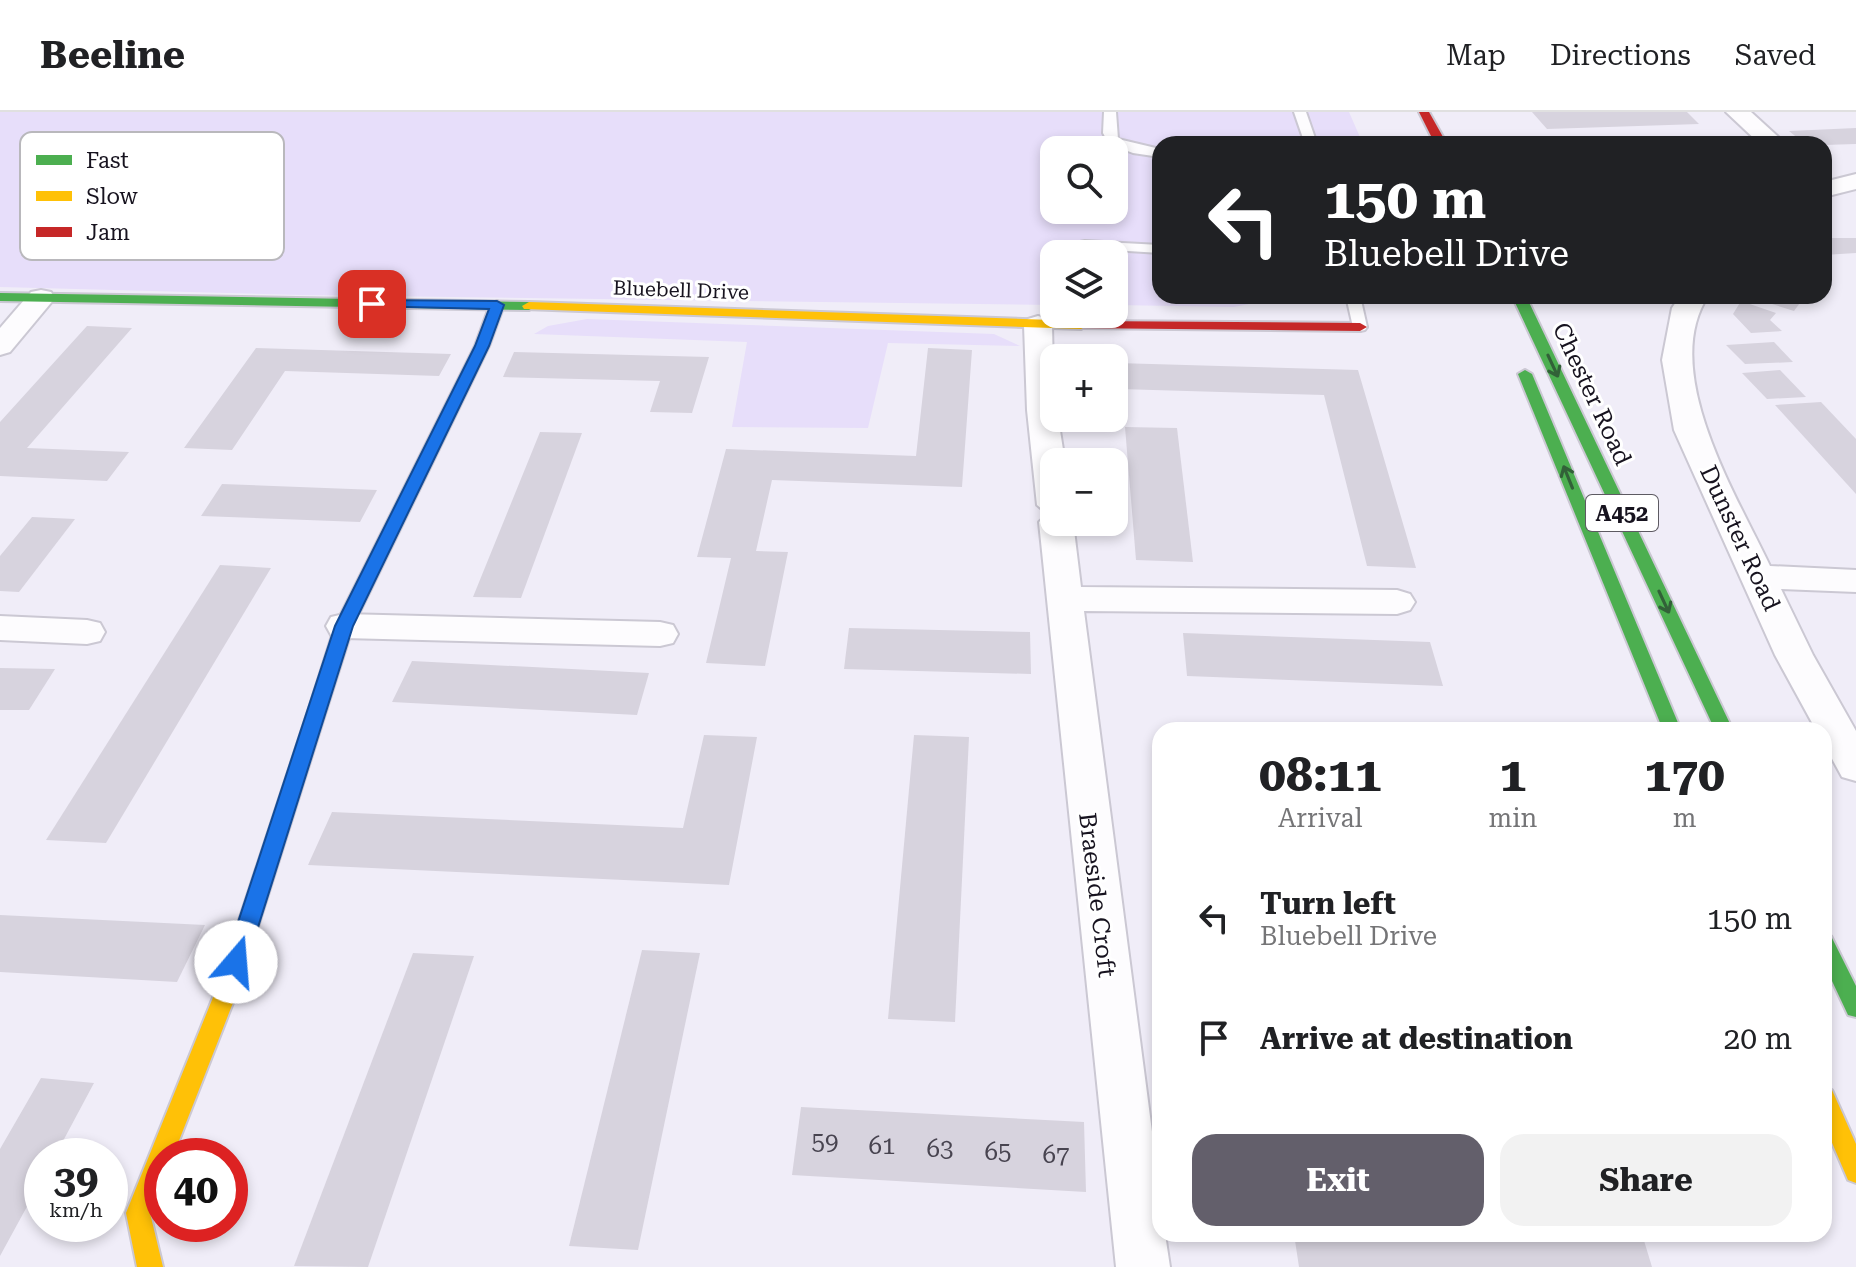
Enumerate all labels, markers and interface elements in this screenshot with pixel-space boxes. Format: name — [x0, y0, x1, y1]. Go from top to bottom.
text: Beeline — [40, 33, 185, 77]
text: Map — [1446, 39, 1506, 72]
text: Directions — [1550, 39, 1691, 72]
text: Saved — [1735, 39, 1816, 72]
legend — [20, 132, 284, 260]
map controls — [1040, 136, 1128, 536]
button: search — [1040, 136, 1128, 224]
text: Fast — [86, 148, 129, 173]
text: 150 m — [1324, 166, 1486, 232]
icon: left — [1192, 168, 1296, 272]
text: Slow — [86, 184, 139, 209]
text: Jam — [86, 220, 130, 245]
text: Bluebell Drive — [1324, 233, 1569, 275]
button: layers — [1040, 240, 1128, 328]
pin — [338, 270, 406, 338]
street label: Bluebell Drive — [613, 276, 749, 304]
icon: arrive — [350, 282, 394, 326]
street label: Chester Road — [1547, 318, 1637, 470]
button: + — [1040, 344, 1128, 432]
one-way arrow — [1546, 354, 1561, 378]
button: − — [1040, 448, 1128, 536]
street label: Dunster Road — [1694, 461, 1786, 615]
one-way arrow — [1560, 465, 1574, 490]
road number: A452 — [1586, 495, 1658, 531]
one-way arrow — [1657, 589, 1672, 613]
text: 08:11 — [1259, 747, 1382, 803]
text: 1 — [1499, 747, 1526, 803]
text: 170 — [1644, 747, 1725, 803]
text: Arrival — [1278, 803, 1363, 833]
text: min — [1489, 803, 1537, 833]
text: m — [1673, 803, 1697, 833]
street label: Braeside Croft — [1073, 811, 1121, 979]
text: Turn left — [1260, 886, 1396, 921]
icon: left — [1192, 896, 1236, 940]
text: 150 m — [1707, 901, 1792, 936]
position arrow — [194, 920, 278, 1004]
text: Bluebell Drive — [1260, 921, 1437, 951]
icon: arrive — [1192, 1016, 1236, 1060]
text: Arrive at destination — [1260, 1021, 1573, 1056]
text: 20 m — [1723, 1021, 1792, 1056]
house number: 59 — [812, 1128, 838, 1156]
house number: 61 — [869, 1132, 895, 1160]
button: Exit — [1192, 1134, 1484, 1226]
button: Share — [1500, 1134, 1792, 1226]
house number: 63 — [927, 1135, 953, 1163]
speed limit sign: 40 — [144, 1138, 248, 1242]
house number: 65 — [985, 1138, 1011, 1166]
house number: 67 — [1043, 1141, 1069, 1169]
text: 39 — [54, 1156, 98, 1203]
text: km/h — [49, 1198, 103, 1222]

